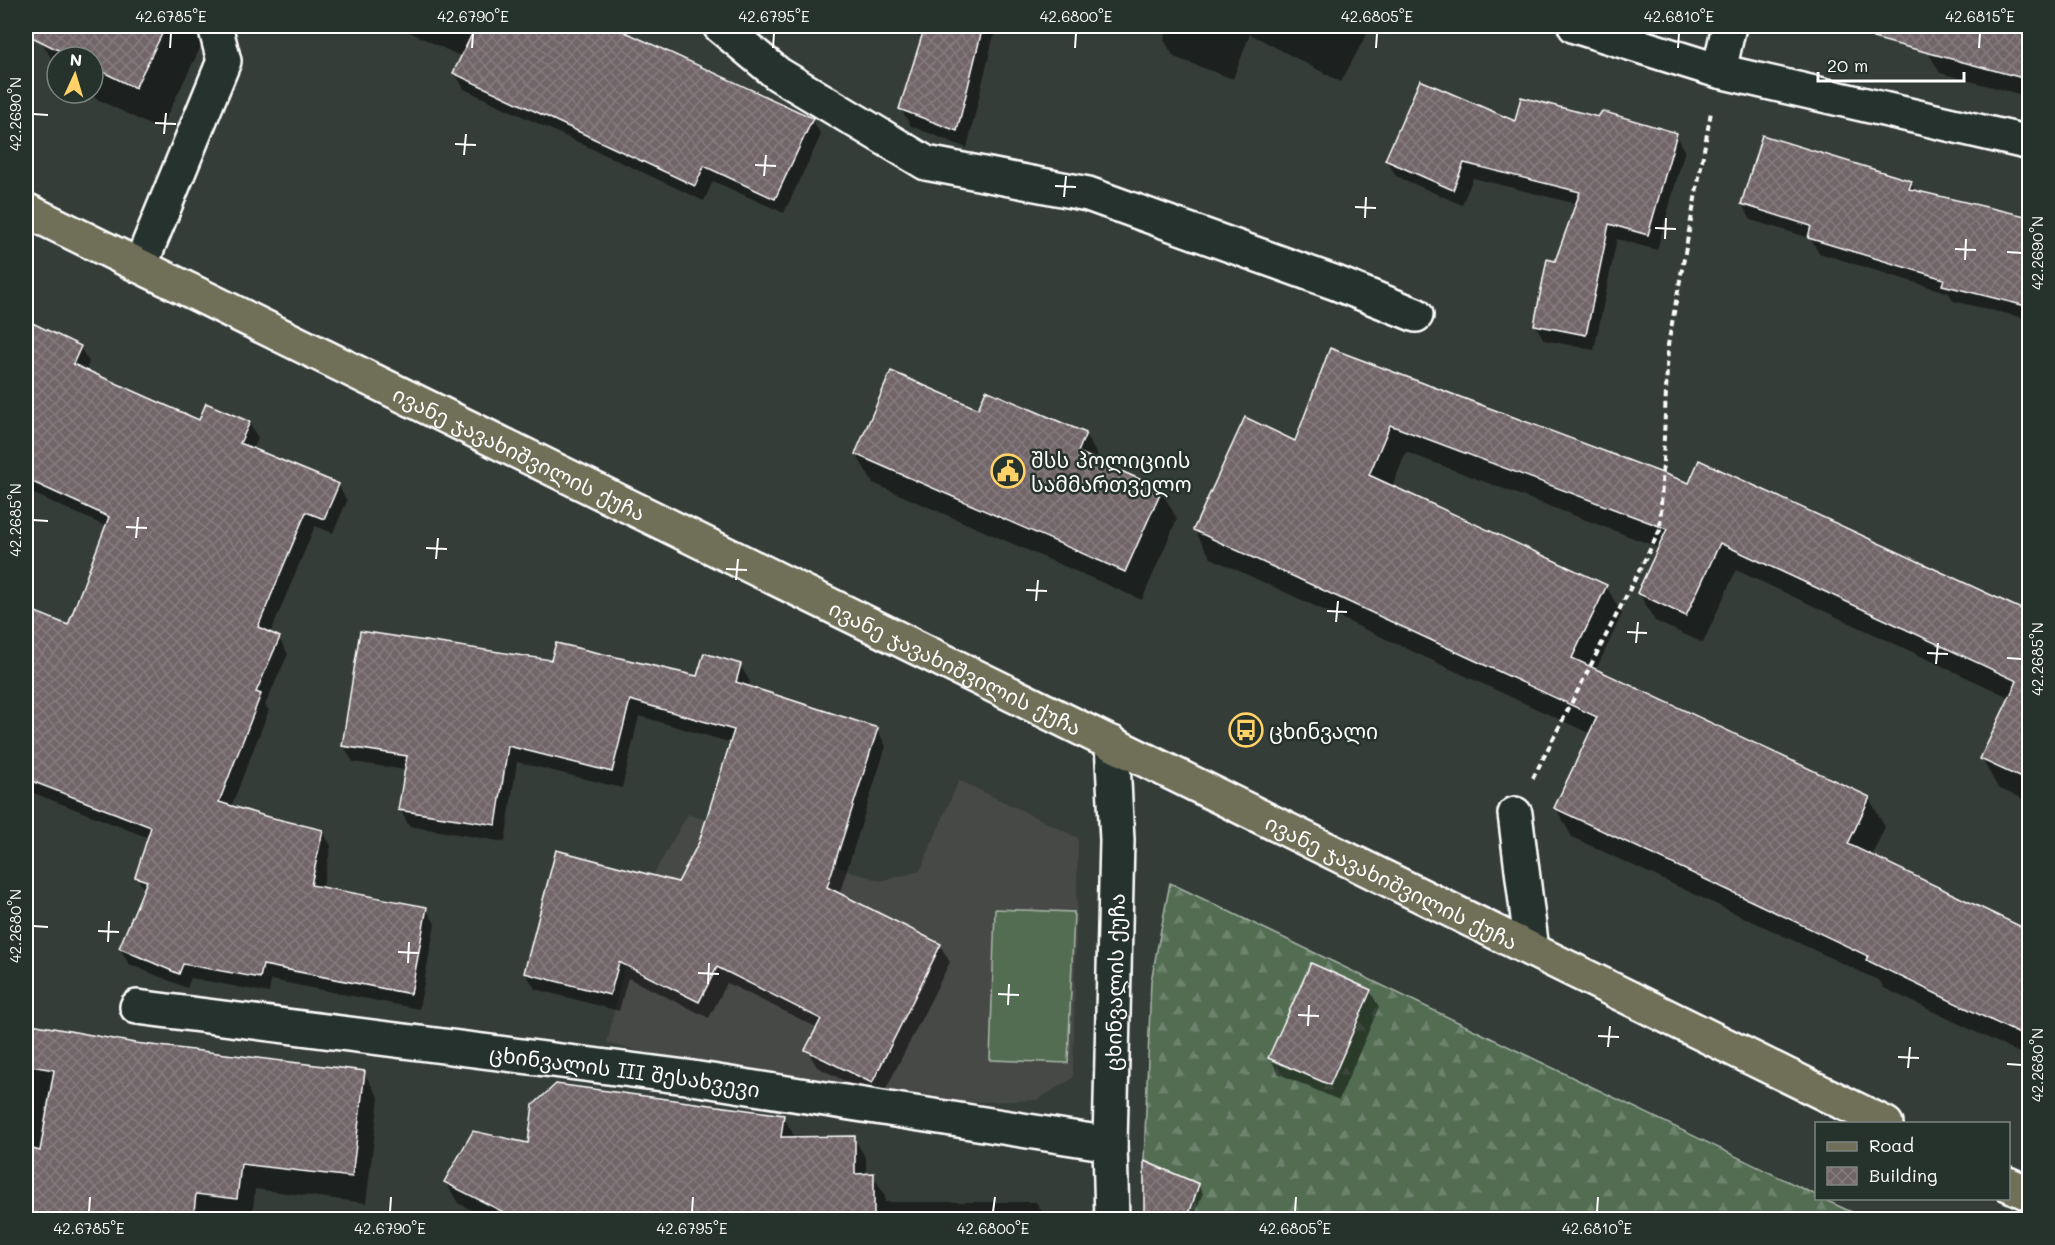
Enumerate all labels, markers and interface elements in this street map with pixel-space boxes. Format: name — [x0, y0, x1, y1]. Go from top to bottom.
text: 42.6785°E — [135, 6, 207, 26]
text: 42.6790°E — [437, 6, 509, 26]
text: 42.6795°E — [739, 6, 810, 26]
text: 42.6800°E — [1040, 6, 1113, 26]
text: 42.6805°E — [1341, 6, 1413, 26]
text: 42.6810°E — [1644, 6, 1714, 26]
text: 42.6815°E — [1945, 6, 2015, 26]
north arrow — [45, 45, 105, 105]
scale bar — [1818, 45, 1964, 83]
text: N — [69, 49, 83, 70]
text: 20 m — [1827, 53, 1868, 77]
text: 42.2690°N — [5, 77, 25, 151]
text: 42.2690°N — [2027, 216, 2047, 290]
street label: ივანე ჯავახიშვილის ქუჩა — [389, 379, 650, 526]
place label: შსს პოლიციის სამმართველო — [1031, 446, 1192, 498]
public building icon: შსს პოლიციის სამმართველო — [990, 453, 1026, 489]
text: 42.2685°N — [5, 483, 25, 557]
street label: ივანე ჯავახიშვილის ქუჩა — [825, 594, 1086, 740]
text: 42.2685°N — [2027, 622, 2047, 696]
bus stop icon: ცხინვალი — [1228, 712, 1264, 748]
place label: ცხინვალი — [1269, 717, 1378, 745]
street label: ივანე ჯავახიშვილის ქუჩა — [1261, 808, 1523, 955]
text: 42.2680°N — [5, 889, 25, 963]
street label: ცხინვალის ქუჩა — [1098, 893, 1129, 1071]
text: 42.2680°N — [2027, 1028, 2047, 1102]
street label: ცხინვალის III შესახვევი — [488, 1039, 762, 1102]
legend — [1815, 1122, 2010, 1200]
text: Road — [1869, 1133, 1914, 1157]
text: Building — [1869, 1163, 1937, 1187]
text: 42.6785°E — [53, 1218, 125, 1238]
text: 42.6790°E — [354, 1218, 426, 1238]
text: 42.6795°E — [657, 1218, 728, 1238]
text: 42.6800°E — [957, 1218, 1030, 1238]
text: 42.6805°E — [1259, 1218, 1331, 1238]
text: 42.6810°E — [1562, 1218, 1632, 1238]

